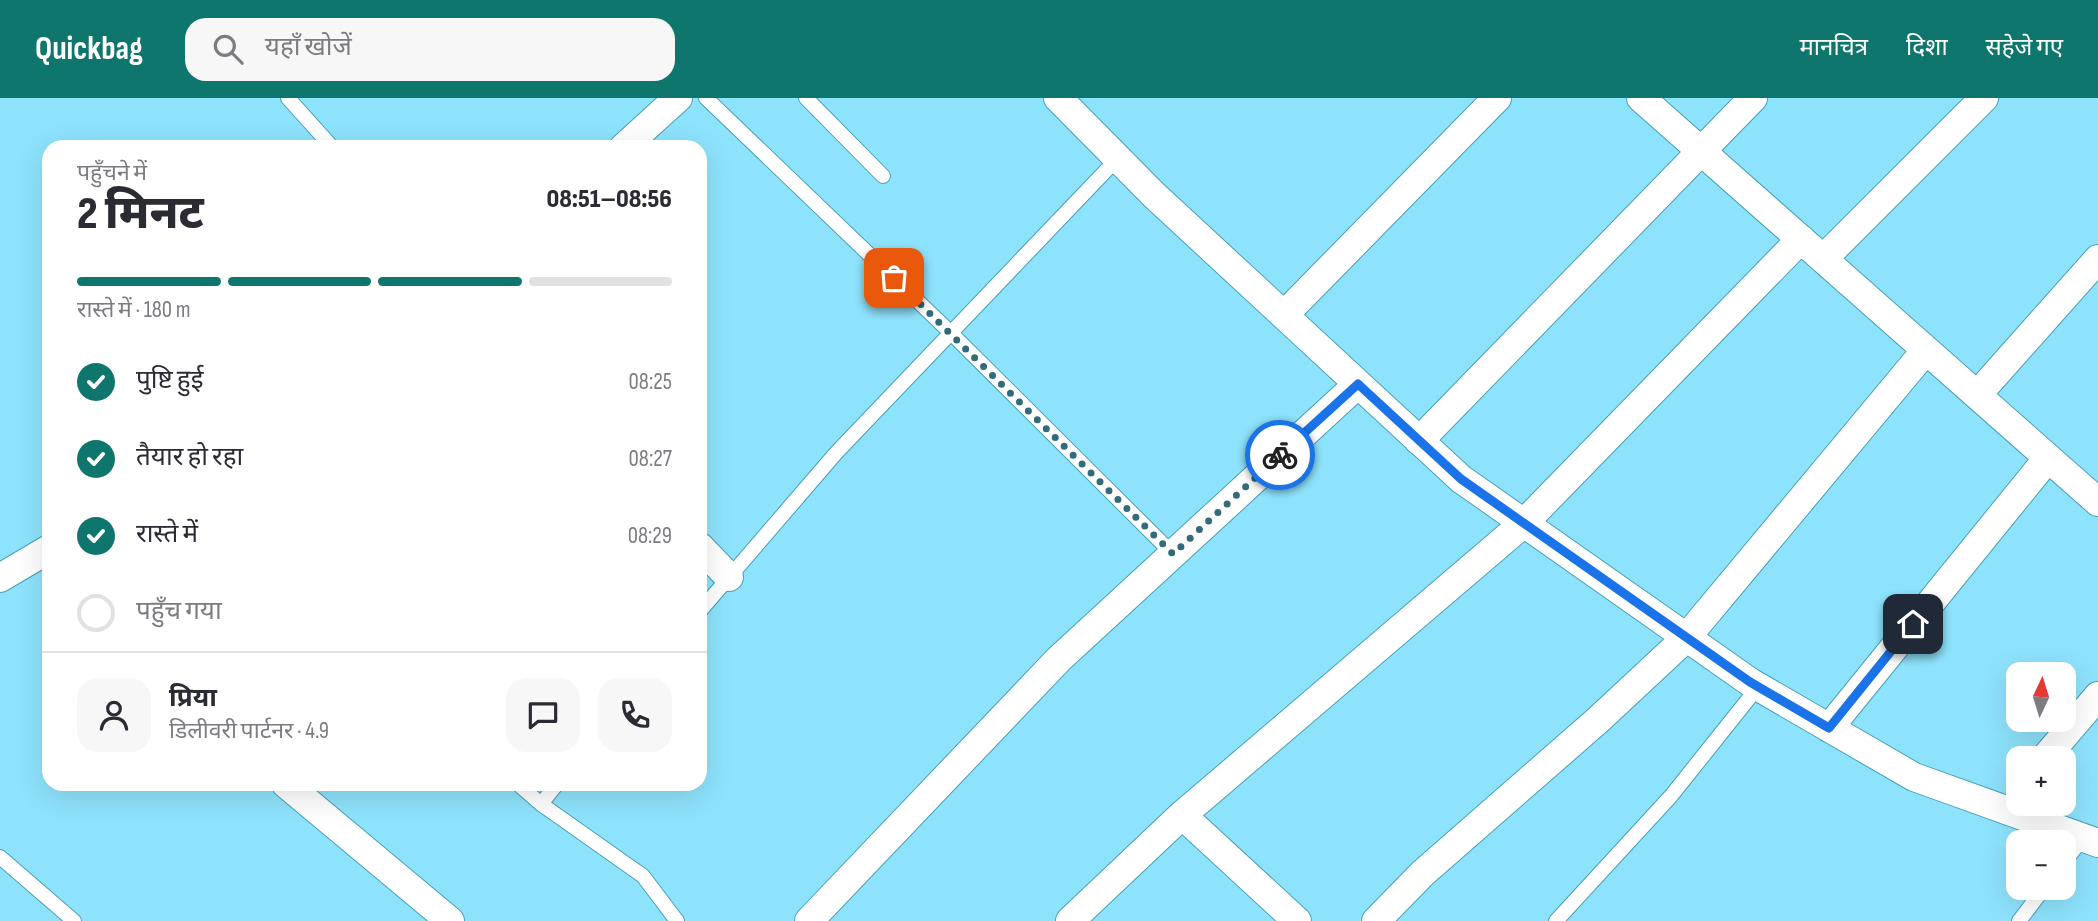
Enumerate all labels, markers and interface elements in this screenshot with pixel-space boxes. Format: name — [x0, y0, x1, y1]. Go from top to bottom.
search box — [185, 18, 675, 81]
text: Quickbag — [35, 29, 143, 69]
icon: search — [209, 30, 247, 68]
text: यहाँ खोजें — [265, 32, 352, 63]
text: मानचित्र — [1800, 33, 1868, 62]
text: दिशा — [1906, 33, 1948, 62]
text: सहेजे गए — [1986, 33, 2063, 62]
text: पहुँचने में — [77, 159, 147, 187]
text: 08:51–08:56 — [546, 184, 672, 215]
text: 2 मिनट — [77, 187, 204, 242]
pin — [864, 248, 924, 308]
icon: bag — [875, 259, 913, 297]
text: रास्ते में · 180 m — [77, 296, 191, 324]
icon: check — [77, 363, 115, 401]
text: पुष्टि हुई — [136, 365, 203, 396]
text: 08:25 — [629, 368, 672, 396]
courier — [1245, 420, 1315, 490]
icon: bike — [1261, 436, 1299, 474]
icon: check — [77, 440, 115, 478]
text: तैयार हो रहा — [136, 442, 243, 473]
text: 08:27 — [629, 445, 672, 473]
icon: check — [77, 517, 115, 555]
text: रास्ते में — [136, 519, 198, 550]
text: 08:29 — [628, 522, 672, 550]
pin — [1883, 594, 1943, 654]
text: पहुँच गया — [136, 596, 222, 627]
icon: home — [1894, 605, 1932, 643]
north arrow — [2006, 662, 2076, 732]
map controls — [2006, 662, 2076, 900]
button: person — [77, 678, 151, 752]
button: chat — [506, 678, 580, 752]
button: phone — [598, 678, 672, 752]
text: प्रिया — [169, 683, 217, 714]
text: डिलीवरी पार्टनर · 4.9 — [169, 717, 329, 745]
button: + — [2006, 746, 2076, 816]
button: − — [2006, 830, 2076, 900]

